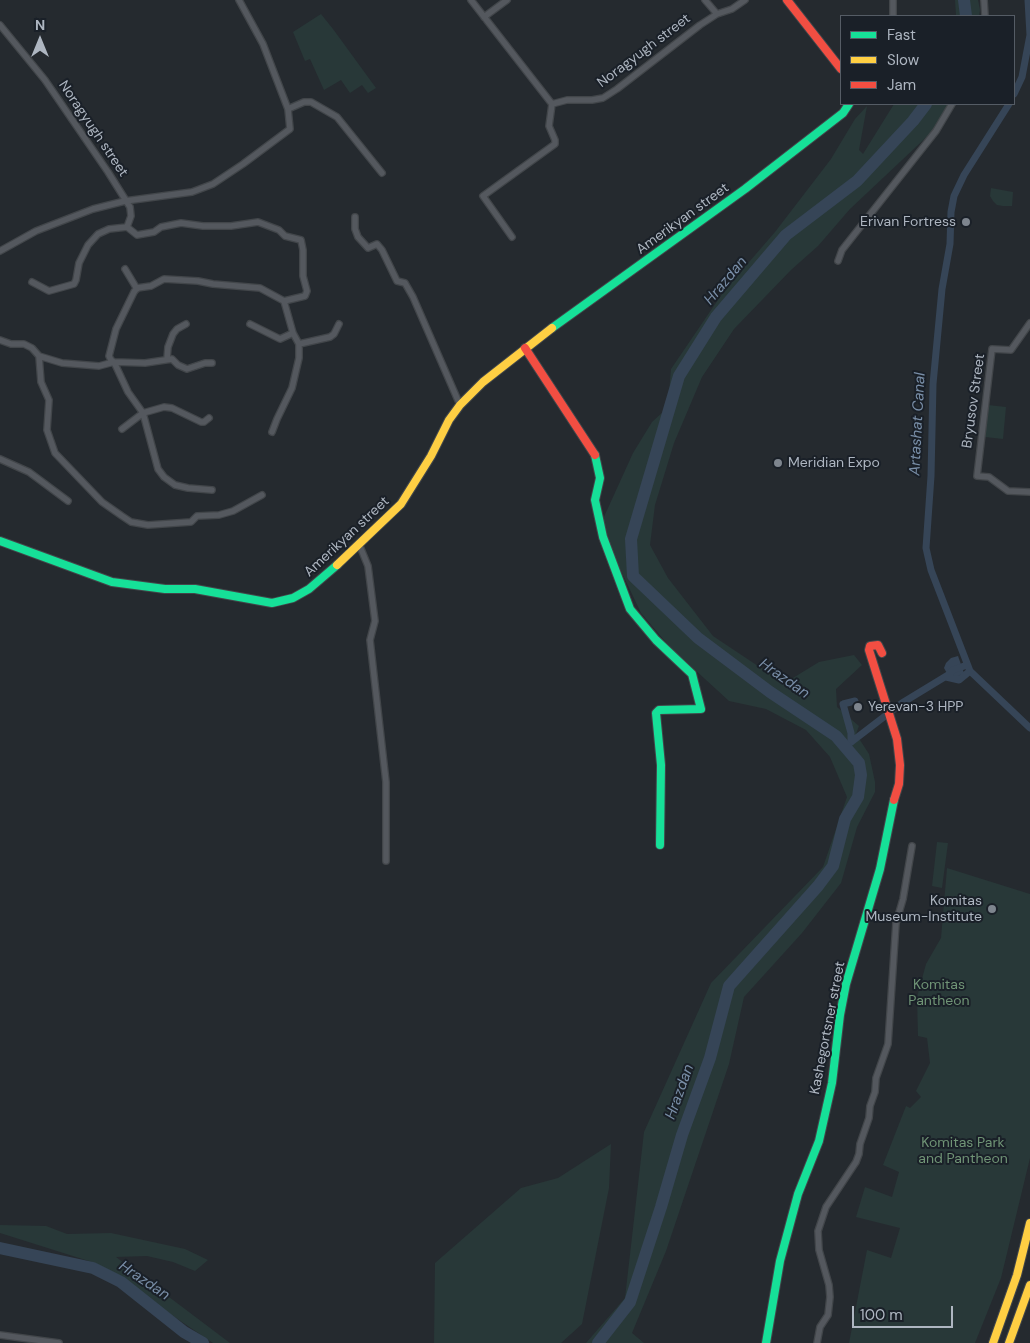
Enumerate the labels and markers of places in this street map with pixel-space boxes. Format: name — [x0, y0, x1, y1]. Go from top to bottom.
place label: Erivan Fortress — [860, 214, 956, 230]
marker: Erivan Fortress — [960, 216, 972, 228]
place label: Meridian Expo — [788, 455, 880, 471]
marker: Meridian Expo — [772, 457, 784, 469]
place label: Yerevan-3 HPP — [868, 699, 963, 715]
marker: Yerevan-3 HPP — [852, 701, 864, 713]
place label: Komitas Museum-Institute — [866, 893, 982, 926]
marker: Komitas Museum-Institute — [986, 903, 998, 915]

